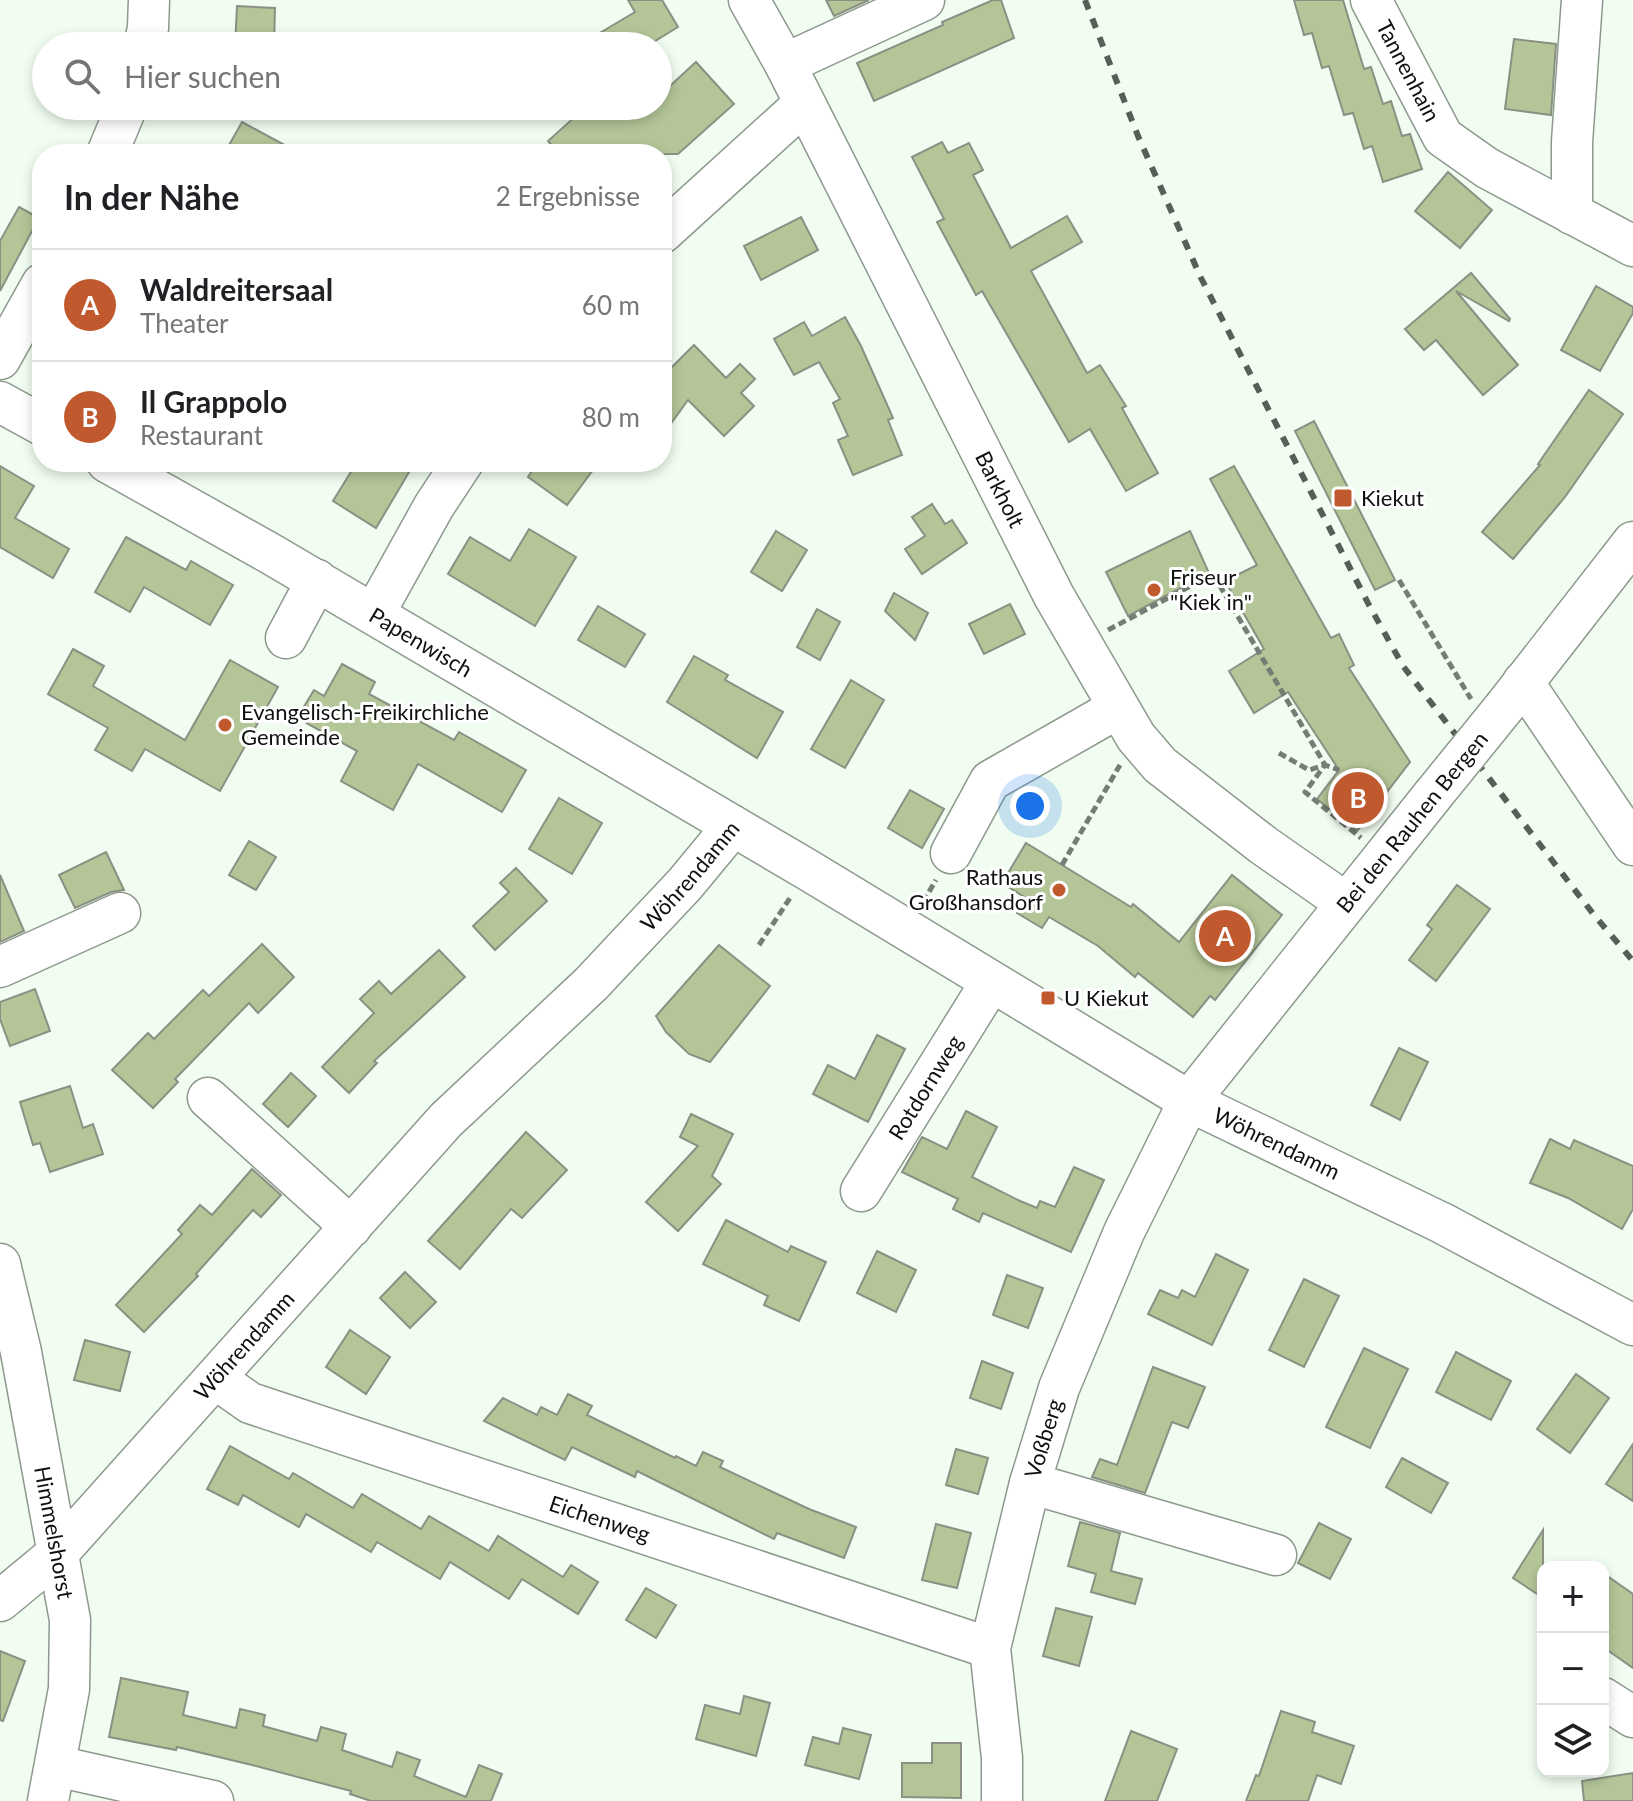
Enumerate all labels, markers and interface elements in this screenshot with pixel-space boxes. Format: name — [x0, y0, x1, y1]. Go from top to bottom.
street label: Tannenhain — [1371, 15, 1446, 126]
search box — [32, 32, 672, 120]
icon: search — [60, 54, 104, 98]
text: Hier suchen — [124, 58, 281, 94]
text: In der Nähe — [64, 176, 239, 217]
text: 2 Ergebnisse — [496, 180, 640, 212]
text: Waldreitersaal — [140, 271, 333, 307]
text: A — [81, 289, 99, 321]
text: 60 m — [582, 289, 640, 321]
text: Theater — [140, 307, 229, 339]
text: Il Grappolo — [140, 383, 287, 419]
text: B — [81, 401, 99, 433]
text: 80 m — [582, 401, 640, 433]
text: Restaurant — [140, 419, 263, 451]
street label: Barkholt — [970, 446, 1031, 532]
place label: Kiekut — [1361, 484, 1424, 511]
marker: Kiekut — [1332, 487, 1354, 509]
place label: Friseur "Kiek in" — [1170, 563, 1252, 615]
marker: Friseur "Kiek in" — [1145, 581, 1163, 599]
street label: Papenwisch — [365, 601, 478, 683]
place label: Evangelisch-Freikirchliche Gemeinde — [241, 698, 489, 750]
marker: Evangelisch-Freikirchliche Gemeinde — [216, 716, 234, 734]
street label: Bei den Rauhen Bergen — [1331, 726, 1493, 918]
pin: B — [1332, 768, 1384, 828]
your location — [1010, 786, 1050, 826]
street label: Wöhrendamm — [634, 815, 745, 936]
place label: Rathaus Großhansdorf — [909, 863, 1043, 915]
marker: Rathaus Großhansdorf — [1050, 881, 1068, 899]
pin: A — [1199, 906, 1251, 966]
place label: U Kiekut — [1064, 984, 1149, 1011]
marker: U Kiekut — [1039, 989, 1057, 1007]
street label: Rotdornweg — [882, 1030, 968, 1145]
street label: Wöhrendamm — [1209, 1101, 1345, 1185]
street label: Wöhrendamm — [188, 1285, 299, 1405]
street label: Voßberg — [1018, 1395, 1068, 1481]
street label: Himmelshorst — [29, 1464, 80, 1601]
street label: Eichenweg — [546, 1489, 654, 1548]
map controls — [1537, 1561, 1609, 1777]
button: + — [1537, 1561, 1609, 1633]
button: − — [1537, 1633, 1609, 1705]
button: layers — [1537, 1705, 1609, 1777]

